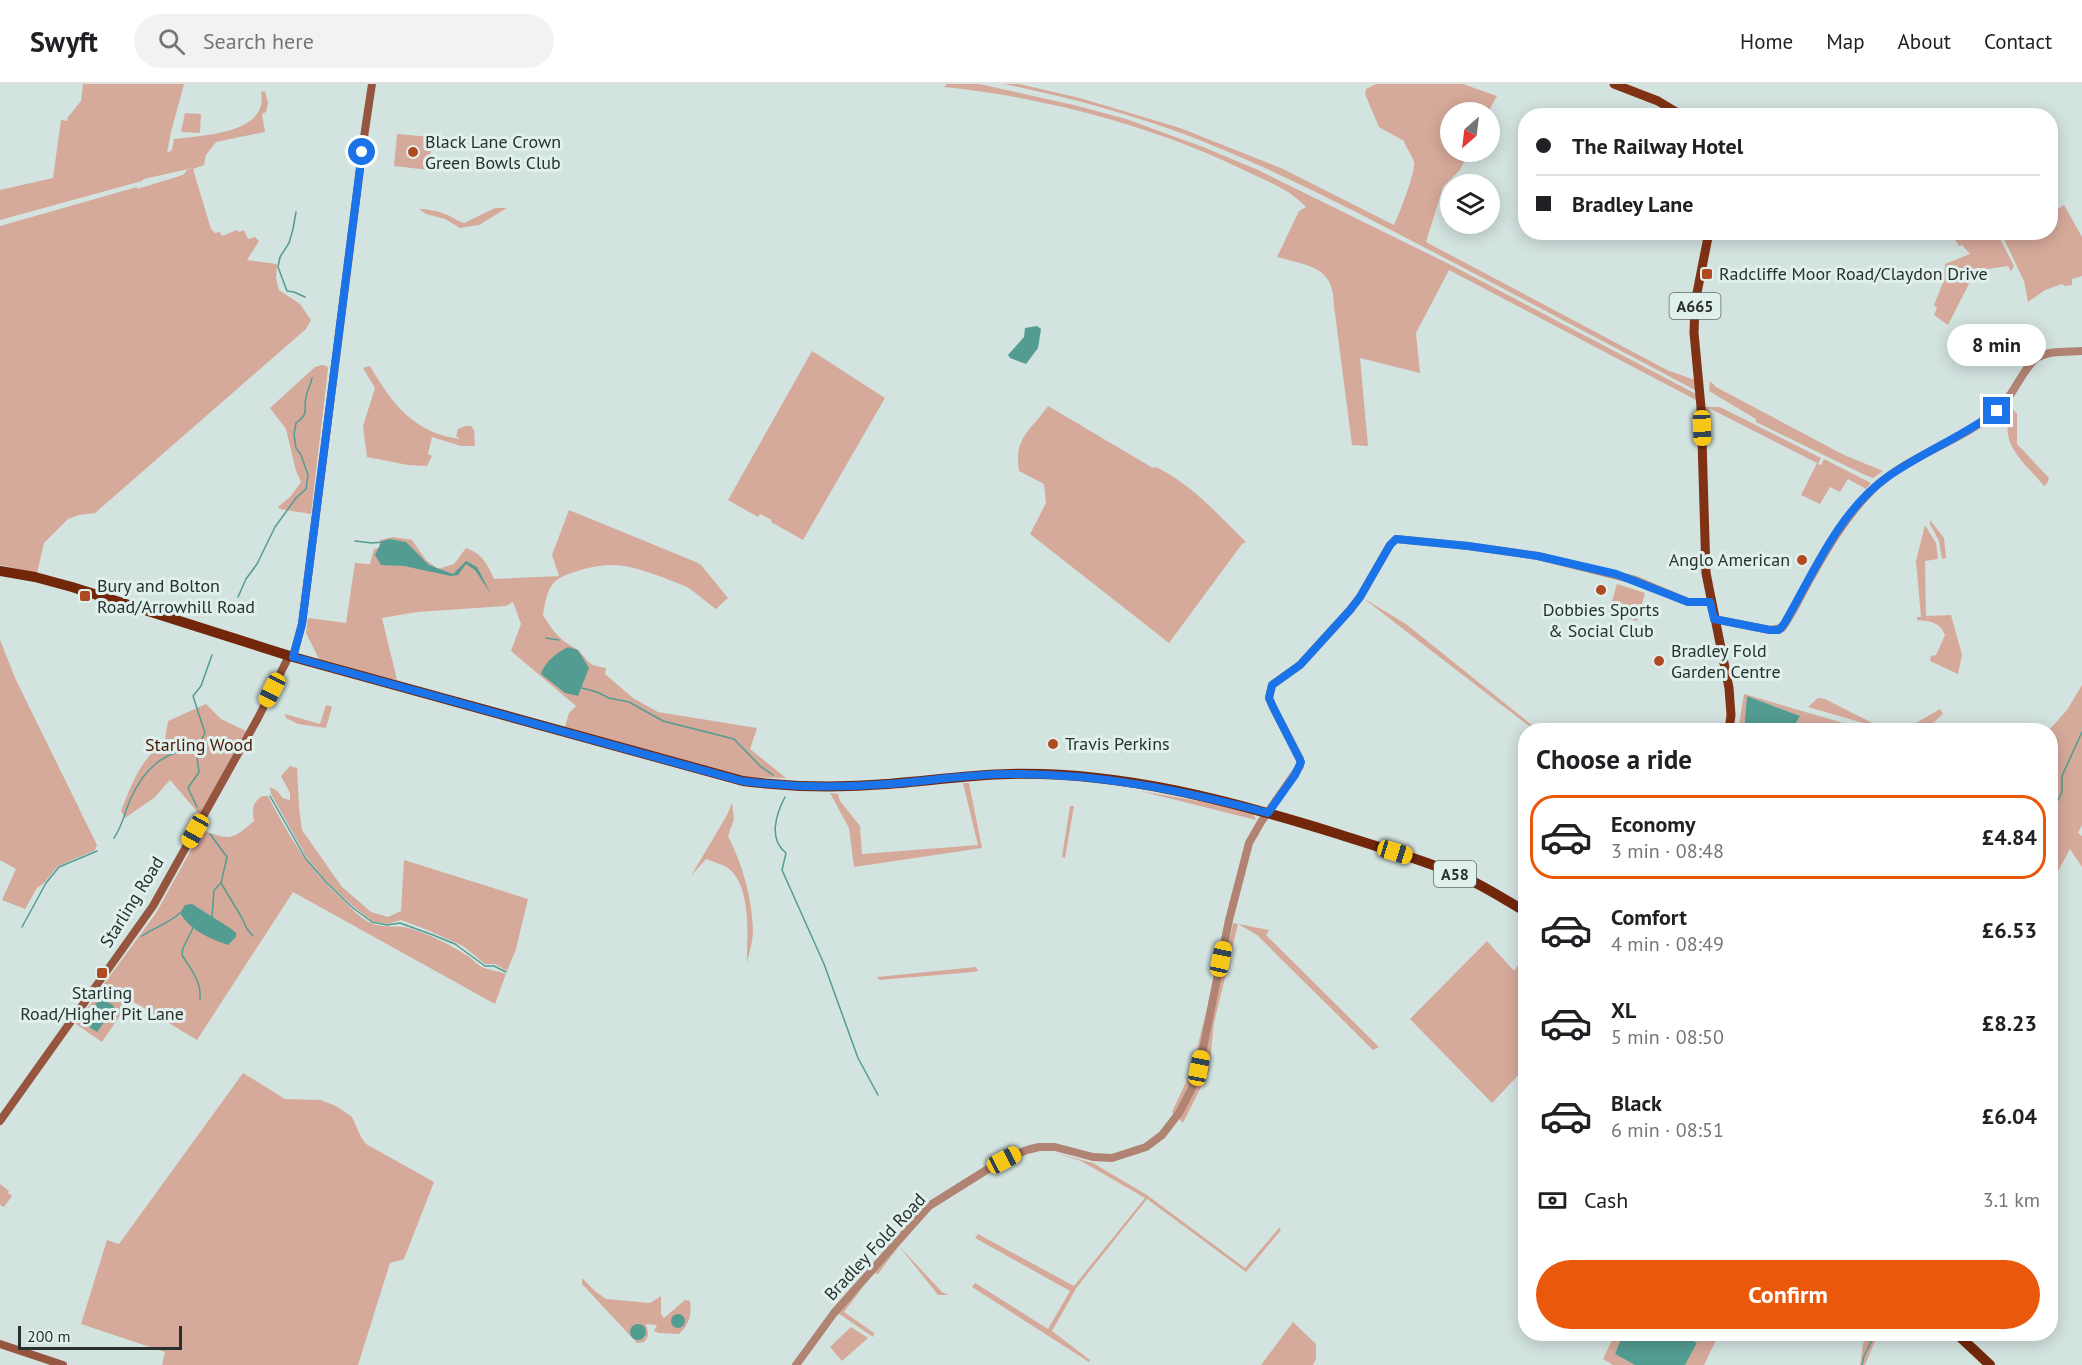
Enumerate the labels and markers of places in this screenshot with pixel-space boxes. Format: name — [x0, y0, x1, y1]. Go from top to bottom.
place label: Black Lane Crown Green Bowls Club — [425, 130, 561, 174]
marker: Black Lane Crown Green Bowls Club — [406, 145, 420, 159]
place label: Radcliffe Moor Road/Claydon Drive — [1719, 262, 1988, 285]
marker: Radcliffe Moor Road/Claydon Drive — [1700, 267, 1714, 281]
place label: Anglo American — [1669, 548, 1790, 571]
marker: Anglo American — [1795, 553, 1809, 567]
place label: Bury and Bolton Road/Arrowhill Road — [97, 574, 255, 618]
marker: Dobbies Sports & Social Club — [1594, 583, 1608, 597]
marker: Bury and Bolton Road/Arrowhill Road — [78, 589, 92, 603]
place label: Dobbies Sports & Social Club — [1543, 598, 1659, 642]
place label: Bradley Fold Garden Centre — [1671, 639, 1781, 683]
marker: Bradley Fold Garden Centre — [1652, 654, 1666, 668]
place label: Travis Perkins — [1065, 732, 1170, 755]
marker: Travis Perkins — [1046, 737, 1060, 751]
marker: Starling Road/Higher Pit Lane — [95, 966, 109, 980]
place label: Starling Road/Higher Pit Lane — [20, 981, 184, 1025]

